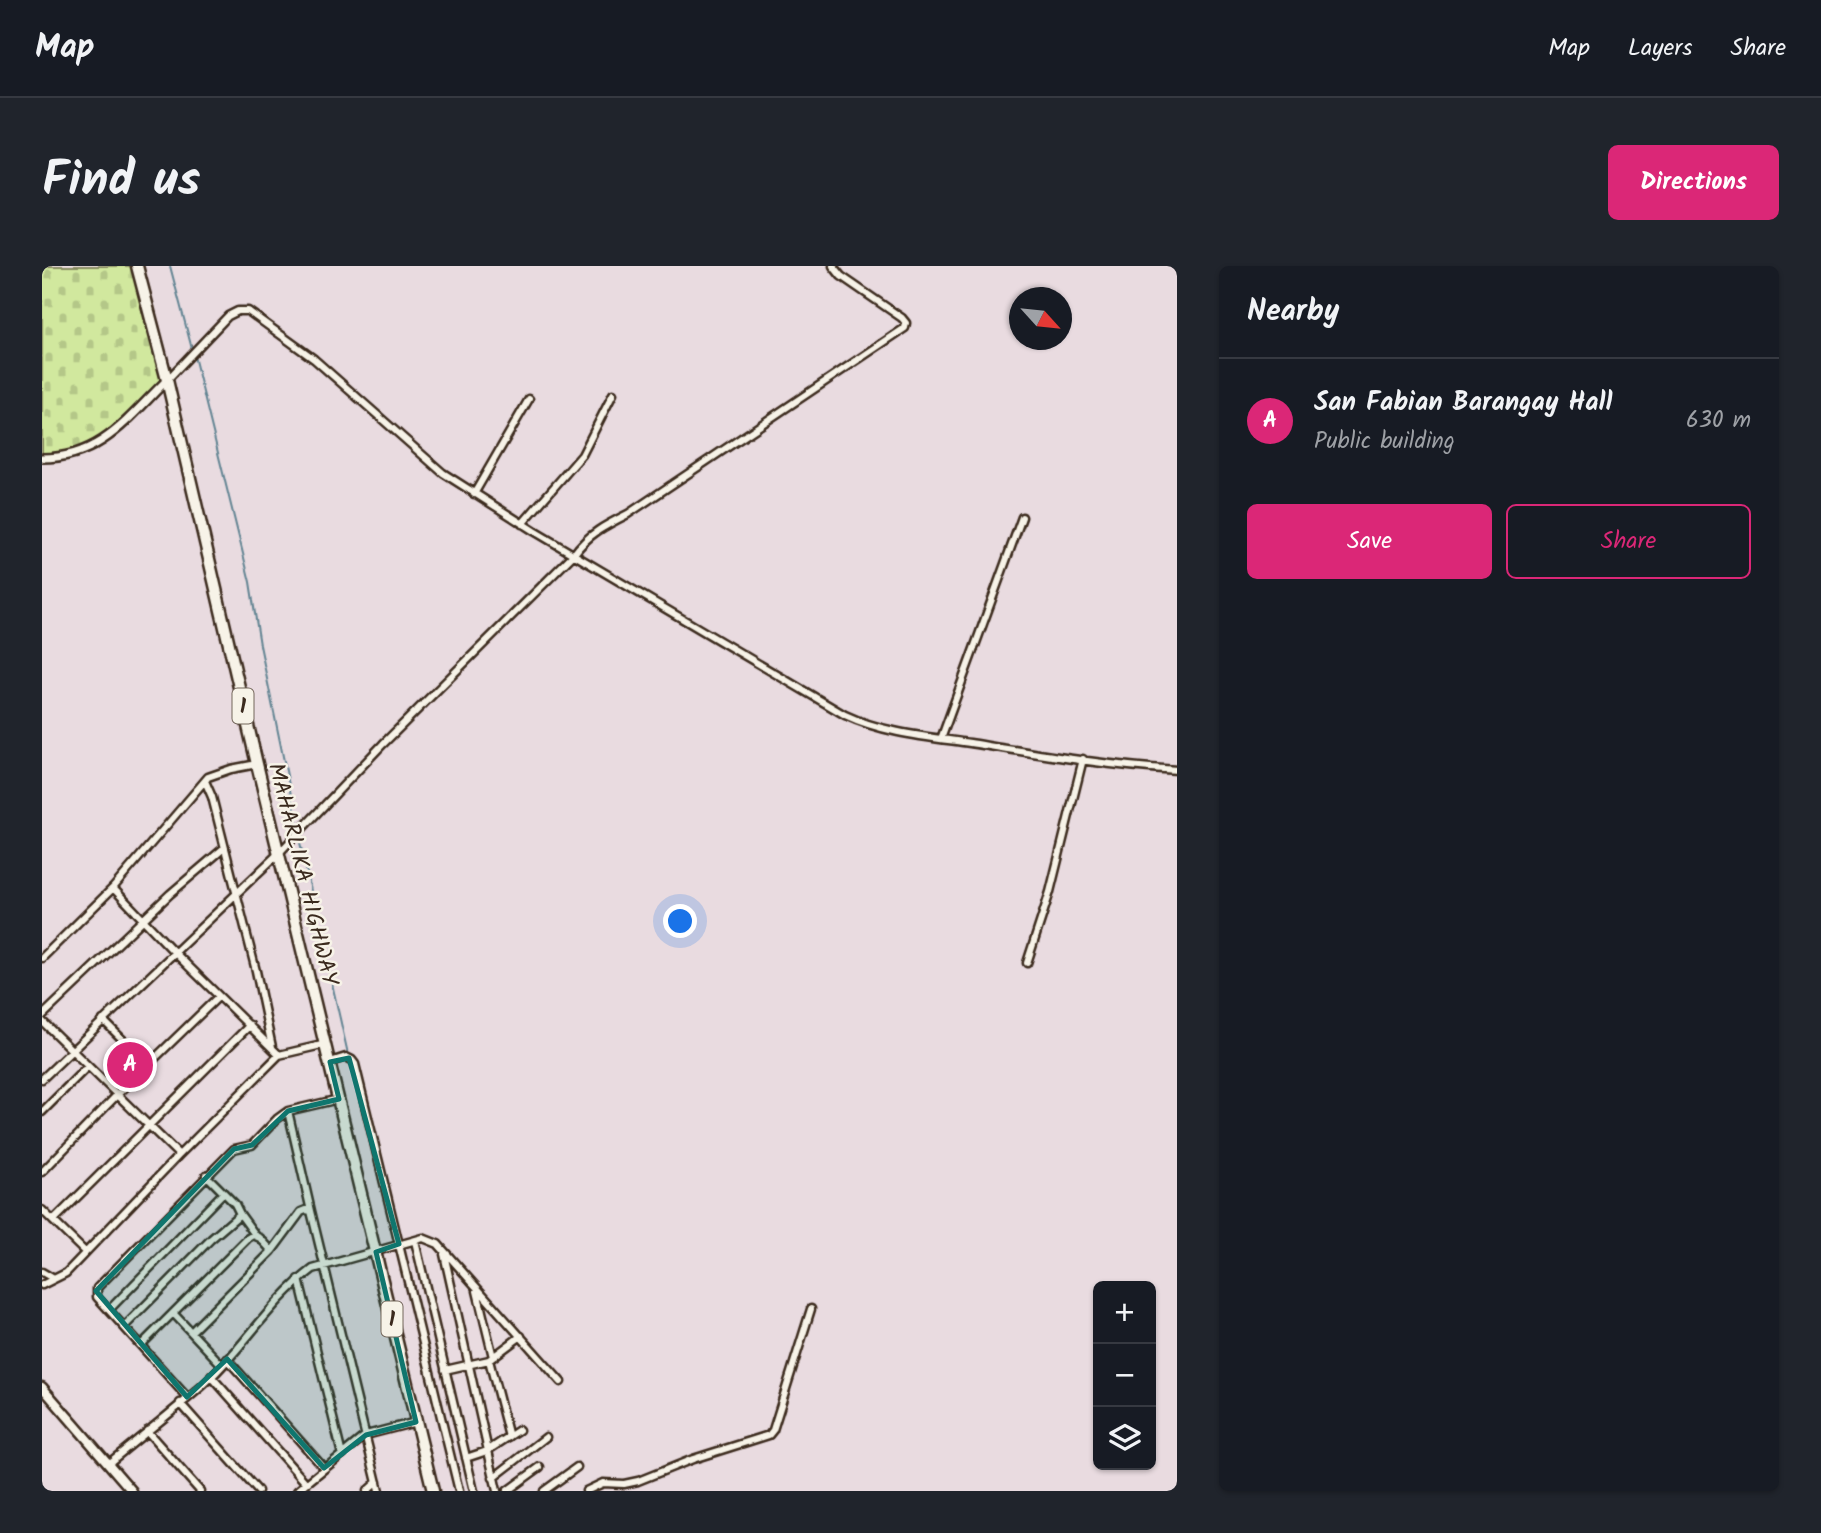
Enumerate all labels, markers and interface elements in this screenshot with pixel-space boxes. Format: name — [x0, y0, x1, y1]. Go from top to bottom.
text: Map — [35, 22, 95, 75]
text: Map — [1548, 29, 1590, 68]
text: Layers — [1628, 29, 1692, 68]
text: Share — [1730, 29, 1786, 68]
text: Find us — [42, 143, 200, 221]
button: Directions — [1608, 145, 1779, 220]
north arrow — [1009, 287, 1072, 350]
text: Nearby — [1247, 288, 1339, 336]
text: San Fabian Barangay Hall — [1314, 382, 1612, 424]
text: A — [1263, 403, 1277, 439]
text: 630 m — [1686, 403, 1751, 439]
text: Public building — [1314, 424, 1455, 460]
button: Save — [1247, 504, 1492, 579]
button: Share — [1506, 504, 1751, 579]
road number: 1 — [232, 688, 254, 724]
street label: MAHARLIKA HIGHWAY — [257, 759, 347, 991]
your location — [663, 904, 697, 938]
pin: A — [107, 1039, 153, 1091]
map controls — [1093, 1281, 1156, 1470]
button: + — [1093, 1281, 1156, 1344]
road number: 1 — [382, 1302, 402, 1336]
button: − — [1093, 1344, 1156, 1407]
button: layers — [1093, 1407, 1156, 1470]

